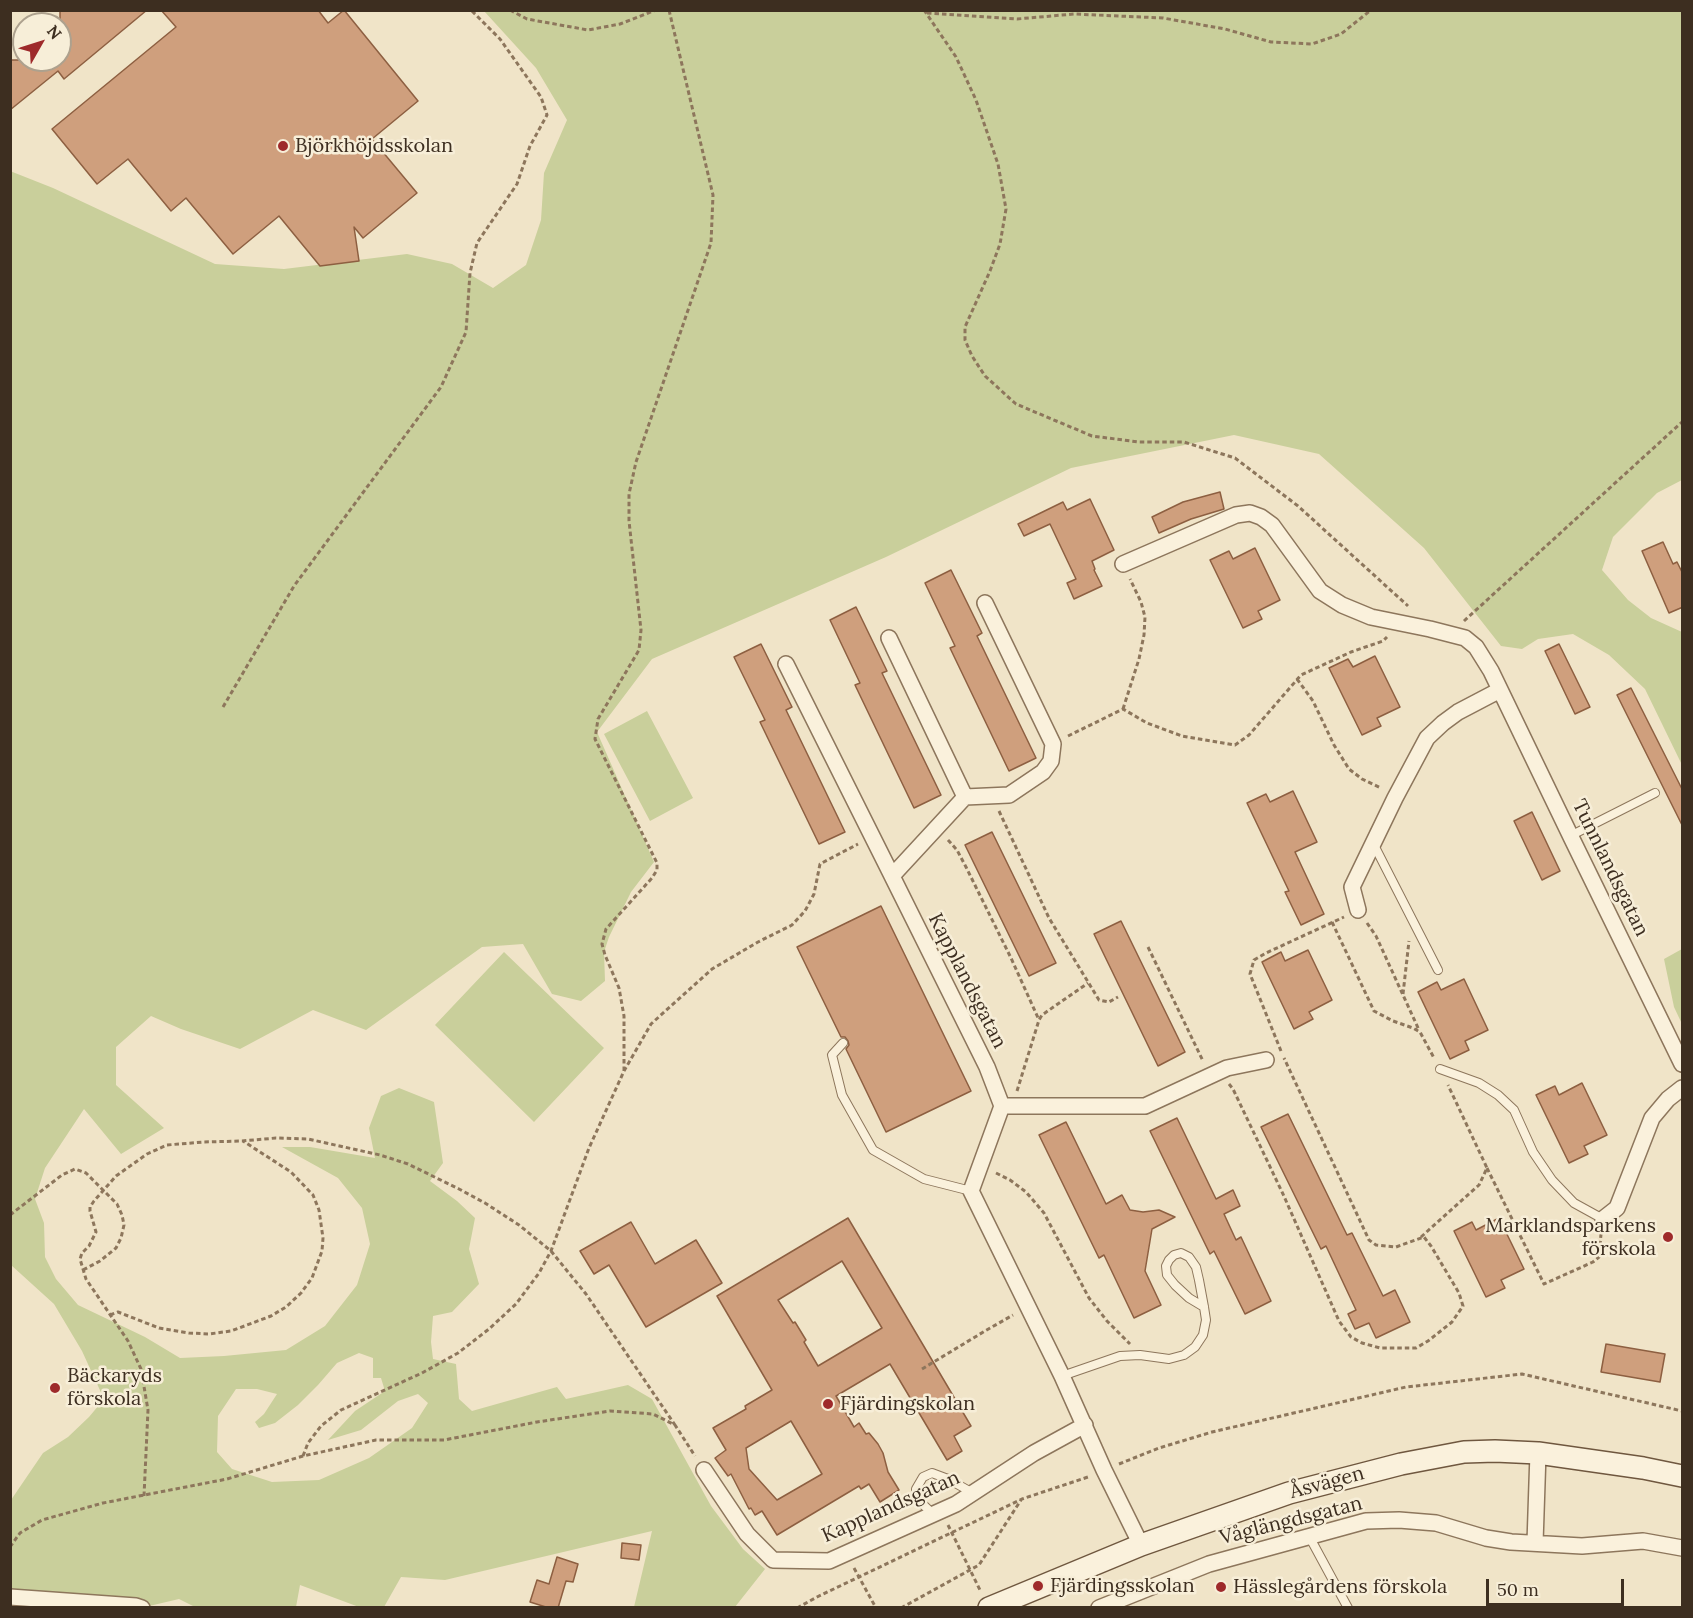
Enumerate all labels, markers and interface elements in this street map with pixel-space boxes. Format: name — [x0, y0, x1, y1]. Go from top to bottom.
north arrow — [12, 12, 72, 72]
text: N — [43, 21, 66, 43]
place label: Björkhöjdsskolan — [295, 134, 453, 158]
marker: Björkhöjdsskolan — [276, 139, 290, 153]
street label: Tunnlandsgatan — [1566, 796, 1654, 940]
street label: Kapplandsgatan — [923, 909, 1011, 1053]
place label: Marklandsparkens förskola — [1485, 1214, 1656, 1261]
marker: Marklandsparkens förskola — [1661, 1230, 1675, 1244]
place label: Bäckaryds förskola — [67, 1364, 162, 1411]
marker: Bäckaryds förskola — [48, 1381, 62, 1395]
place label: Fjärdingskolan — [840, 1392, 975, 1416]
marker: Fjärdingskolan — [821, 1397, 835, 1411]
street label: Åsvägen — [1287, 1462, 1367, 1504]
street label: Kapplandsgatan — [818, 1466, 964, 1548]
street label: Våglängdsgatan — [1217, 1492, 1365, 1550]
scale bar — [1489, 1567, 1627, 1605]
place label: Fjärdingsskolan — [1050, 1574, 1195, 1598]
place label: Hässlegårdens förskola — [1233, 1575, 1447, 1599]
text: 50 m — [1497, 1578, 1539, 1601]
marker: Fjärdingsskolan — [1031, 1579, 1045, 1593]
marker: Hässlegårdens förskola — [1214, 1580, 1228, 1594]

